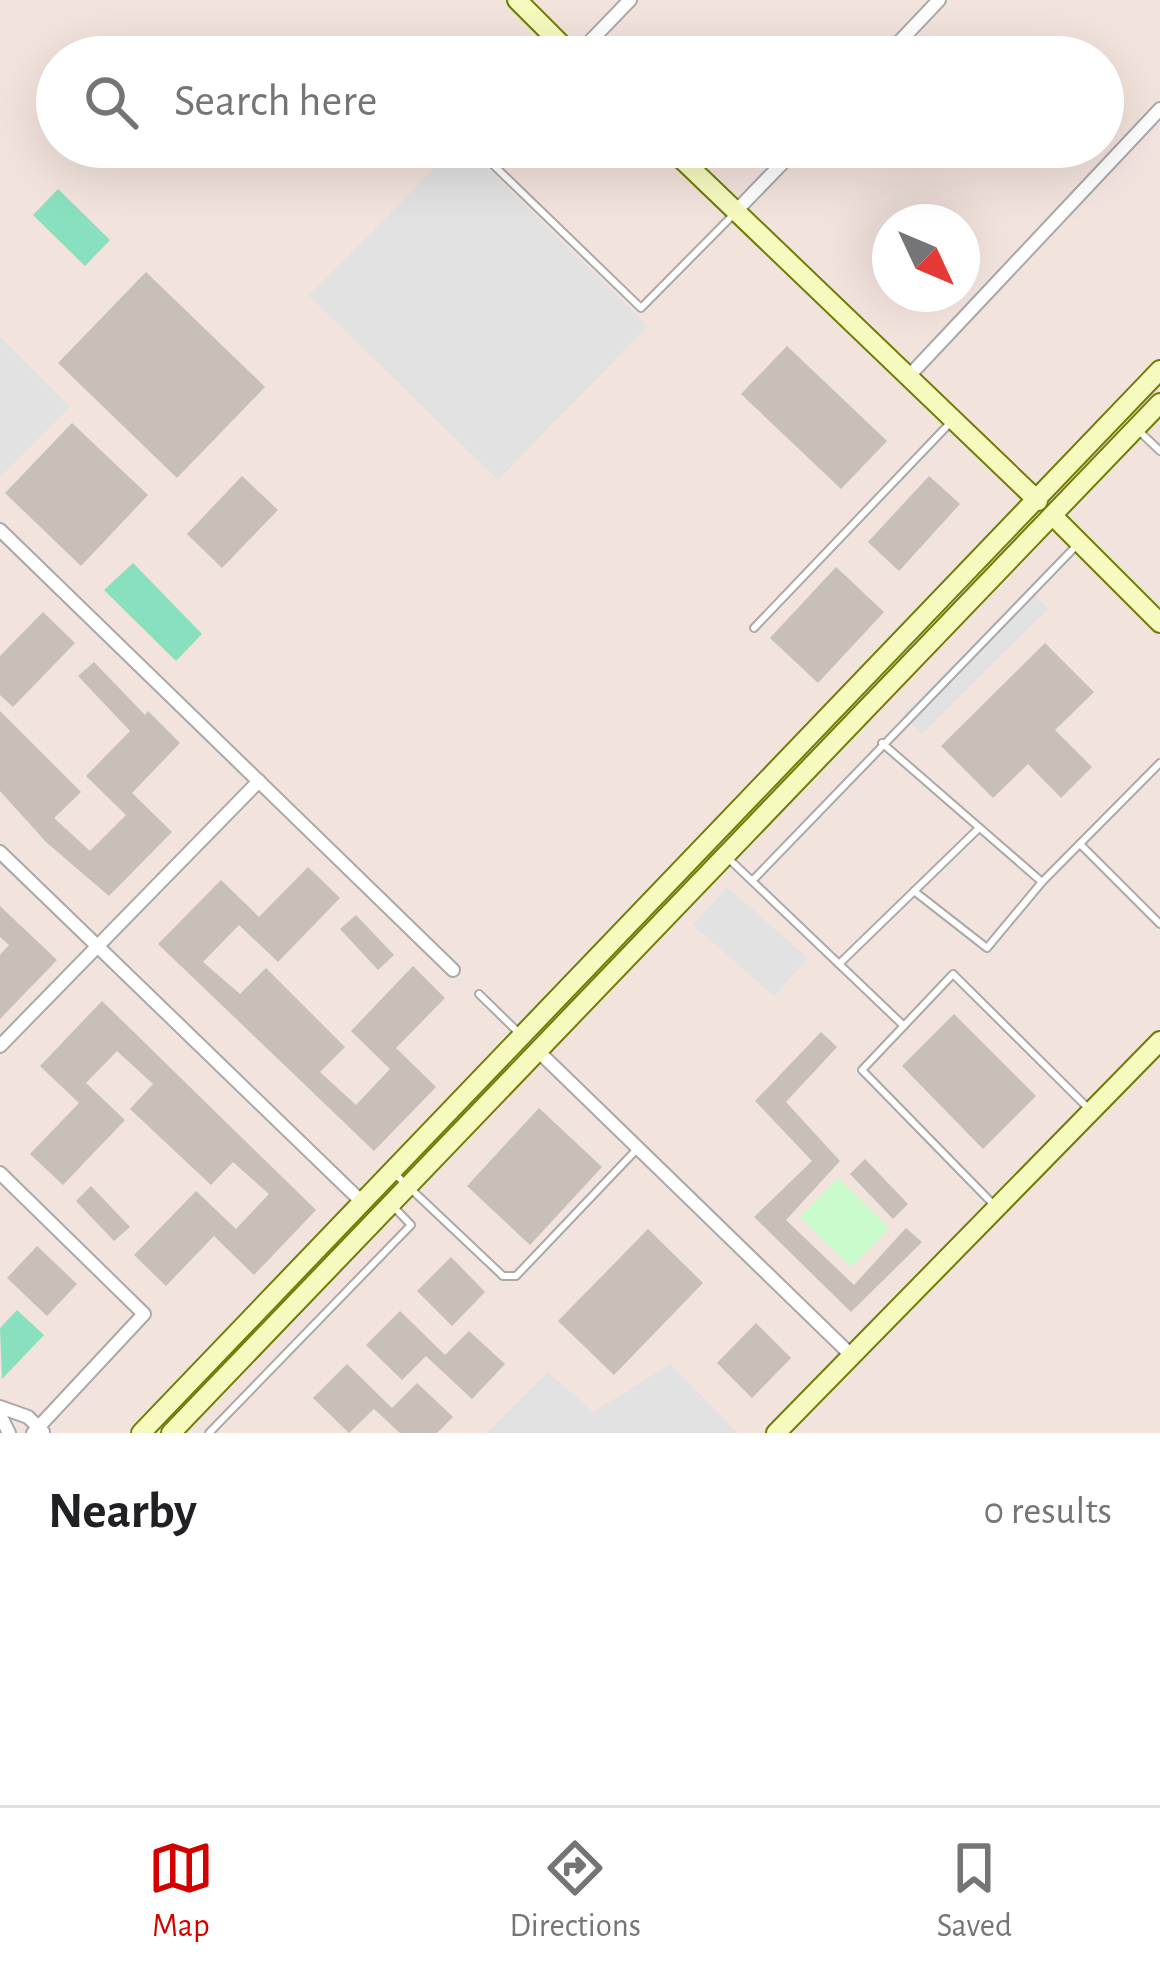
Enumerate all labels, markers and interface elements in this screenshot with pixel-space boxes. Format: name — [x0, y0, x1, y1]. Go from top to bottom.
search box — [36, 36, 1124, 168]
icon: search — [78, 69, 144, 135]
text: Search here — [174, 79, 377, 124]
north arrow — [872, 204, 980, 312]
text: Nearby — [48, 1486, 197, 1537]
text: 0 results — [984, 1492, 1112, 1531]
tab: Map — [148, 1835, 214, 1947]
tab: Directions — [509, 1835, 641, 1947]
tab: Saved — [937, 1835, 1012, 1947]

